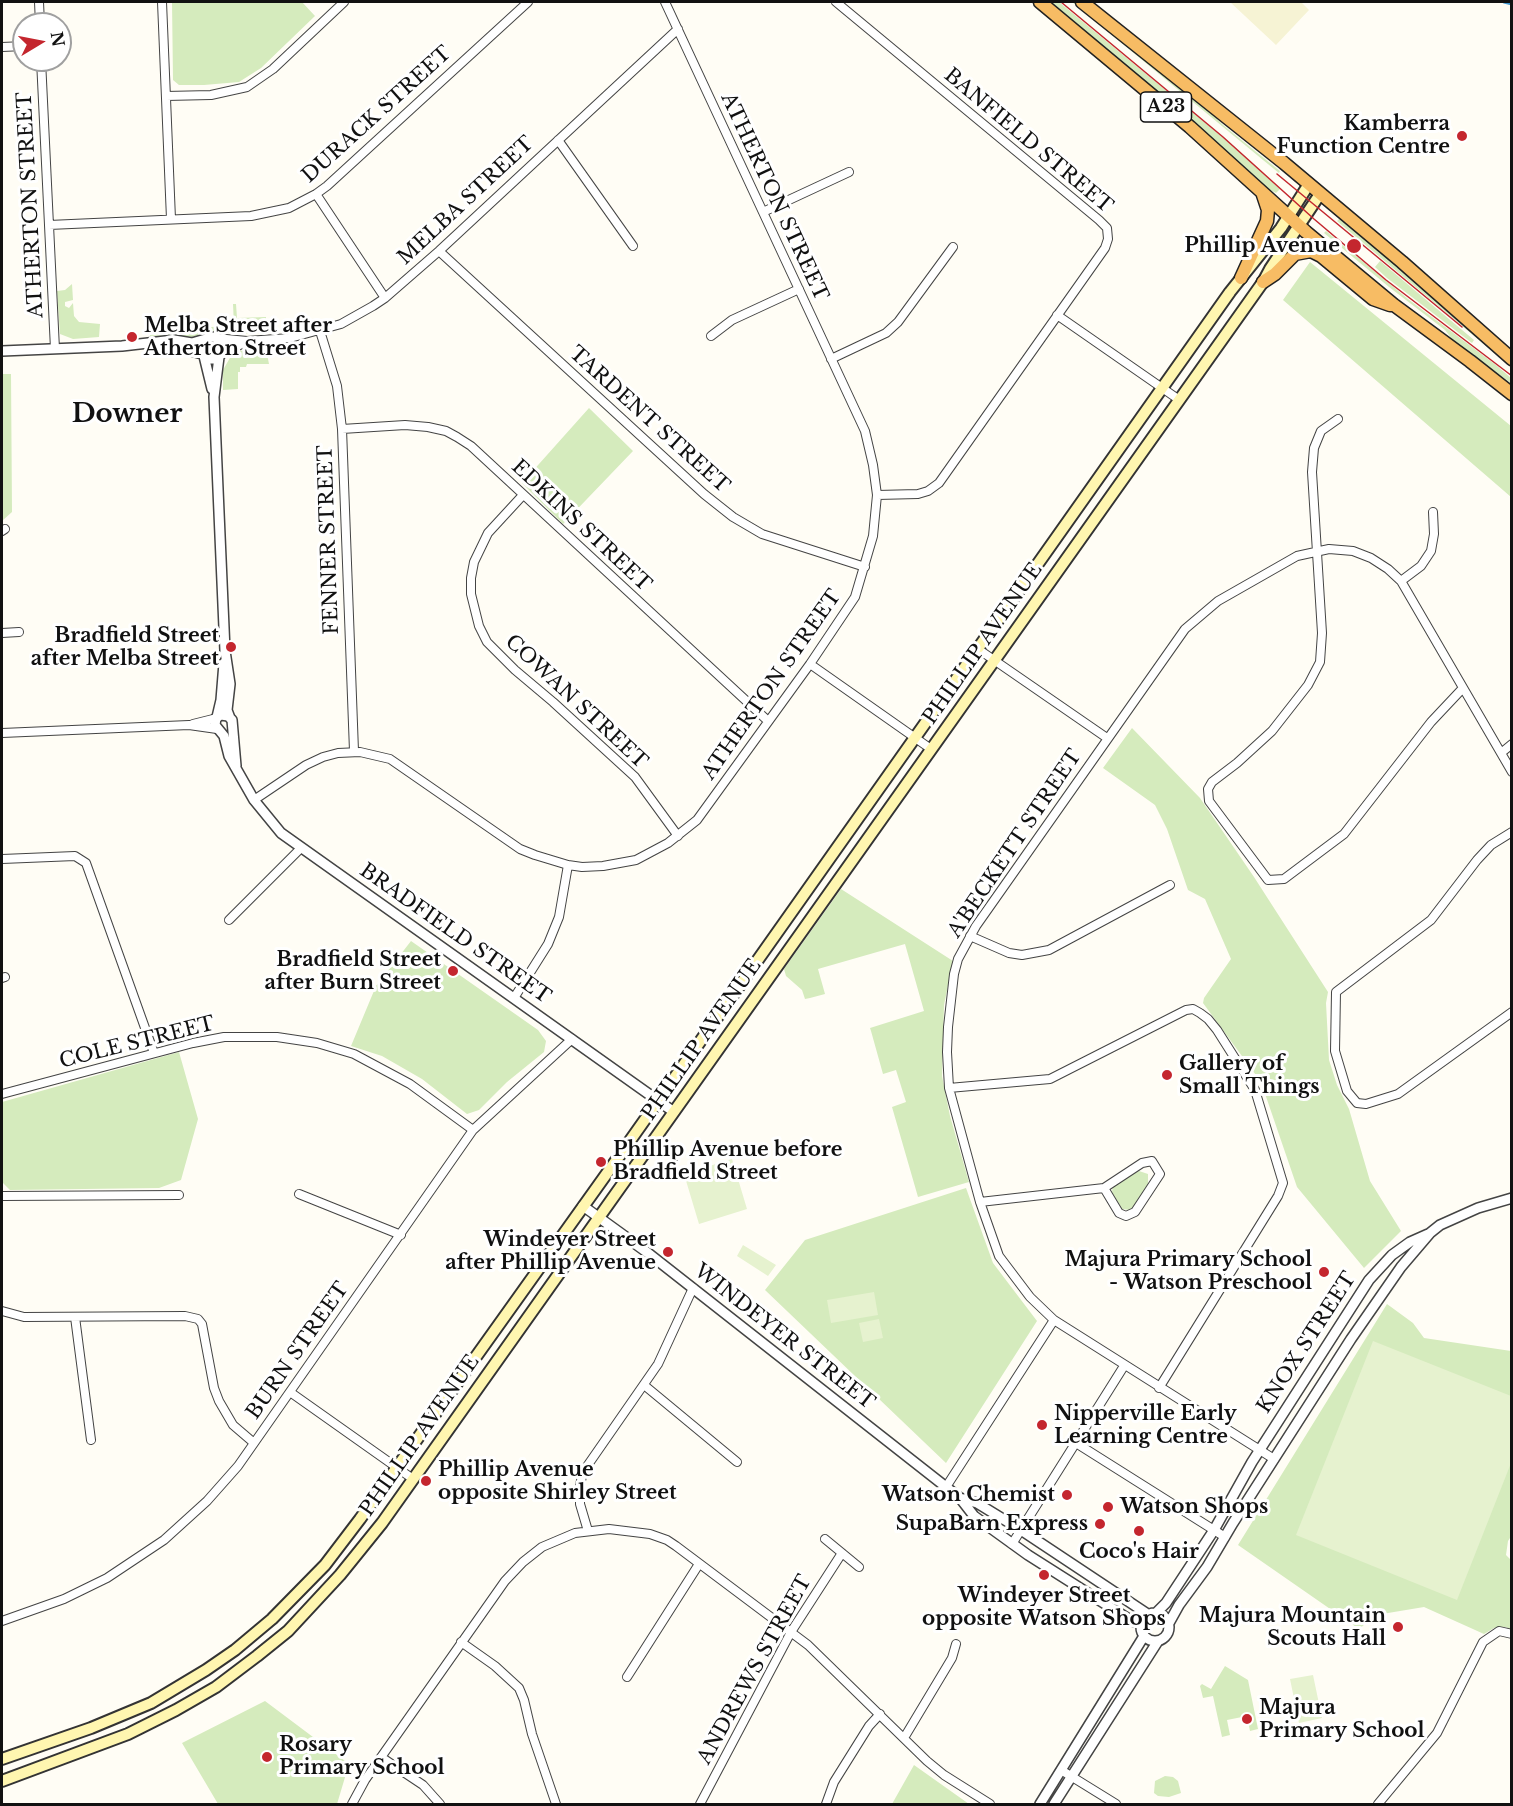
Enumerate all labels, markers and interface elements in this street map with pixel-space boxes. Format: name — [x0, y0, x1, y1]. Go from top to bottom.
north arrow — [12, 12, 72, 72]
text: N — [47, 30, 69, 48]
street label: DURACK STREET — [297, 42, 457, 188]
street label: BANFIELD STREET — [939, 64, 1117, 218]
street label: ATHERTON STREET — [715, 89, 833, 305]
street label: ATHERTON STREET — [13, 91, 49, 319]
road number: A23 — [1140, 92, 1192, 122]
place label: Kamberra Function Centre — [1276, 112, 1450, 159]
marker: Kamberra Function Centre — [1455, 129, 1469, 143]
street label: MELBA STREET — [393, 132, 539, 270]
place label: Phillip Avenue — [1184, 234, 1340, 258]
marker: Phillip Avenue — [1345, 237, 1363, 255]
place label: Melba Street after Atherton Street — [144, 314, 332, 361]
marker: Melba Street after Atherton Street — [125, 330, 139, 344]
street label: TARDENT STREET — [564, 342, 734, 498]
district label: Downer — [72, 399, 182, 431]
street label: FENNER STREET — [314, 445, 344, 635]
street label: EDKINS STREET — [506, 455, 656, 597]
street label: PHILLIP AVENUE — [918, 559, 1048, 729]
street label: ATHERTON STREET — [697, 585, 847, 785]
place label: Bradfield Street after Melba Street — [31, 624, 219, 671]
street label: COWAN STREET — [500, 630, 652, 774]
marker: Bradfield Street after Melba Street — [224, 640, 238, 654]
street label: A'BECKETT STREET — [943, 745, 1087, 943]
street label: BRADFIELD STREET — [355, 859, 555, 1009]
place label: Bradfield Street after Burn Street — [265, 948, 441, 995]
street label: PHILLIP AVENUE — [637, 955, 767, 1125]
marker: Bradfield Street after Burn Street — [446, 964, 460, 978]
street label: COLE STREET — [57, 1012, 217, 1074]
place label: Gallery of Small Things — [1179, 1052, 1319, 1099]
marker: Gallery of Small Things — [1160, 1068, 1174, 1082]
place label: Phillip Avenue before Bradfield Street — [613, 1138, 843, 1185]
marker: Phillip Avenue before Bradfield Street — [594, 1155, 608, 1169]
place label: Windeyer Street after Phillip Avenue — [445, 1228, 656, 1275]
marker: Windeyer Street after Phillip Avenue — [661, 1245, 675, 1259]
place label: Majura Primary School - Watson Preschool — [1064, 1248, 1312, 1295]
street label: WINDEYER STREET — [689, 1259, 879, 1415]
marker: Majura Primary School - Watson Preschool — [1317, 1265, 1331, 1279]
street label: KNOX STREET — [1252, 1268, 1362, 1418]
street label: BURN STREET — [242, 1278, 354, 1424]
street label: PHILLIP AVENUE — [355, 1351, 485, 1521]
place label: Nipperville Early Learning Centre — [1054, 1402, 1237, 1449]
marker: Nipperville Early Learning Centre — [1035, 1418, 1049, 1432]
place label: Phillip Avenue opposite Shirley Street — [438, 1458, 677, 1505]
marker: Phillip Avenue opposite Shirley Street — [419, 1474, 433, 1488]
place label: Watson Chemist — [882, 1483, 1055, 1507]
marker: Watson Chemist — [1060, 1488, 1074, 1502]
place label: Watson Shops — [1120, 1495, 1268, 1519]
marker: Watson Shops — [1101, 1500, 1115, 1514]
place label: SupaBarn Express — [896, 1512, 1088, 1536]
marker: SupaBarn Express — [1093, 1517, 1107, 1531]
marker: Coco's Hair — [1132, 1524, 1146, 1538]
place label: Coco's Hair — [1079, 1540, 1199, 1564]
marker: Windeyer Street opposite Watson Shops — [1037, 1568, 1051, 1582]
street label: ANDREWS STREET — [693, 1571, 817, 1769]
place label: Windeyer Street opposite Watson Shops — [922, 1584, 1166, 1631]
place label: Majura Mountain Scouts Hall — [1199, 1604, 1386, 1651]
marker: Majura Mountain Scouts Hall — [1391, 1620, 1405, 1634]
place label: Majura Primary School — [1259, 1696, 1425, 1743]
marker: Majura Primary School — [1240, 1712, 1254, 1726]
place label: Rosary Primary School — [279, 1733, 445, 1780]
marker: Rosary Primary School — [260, 1750, 274, 1764]

